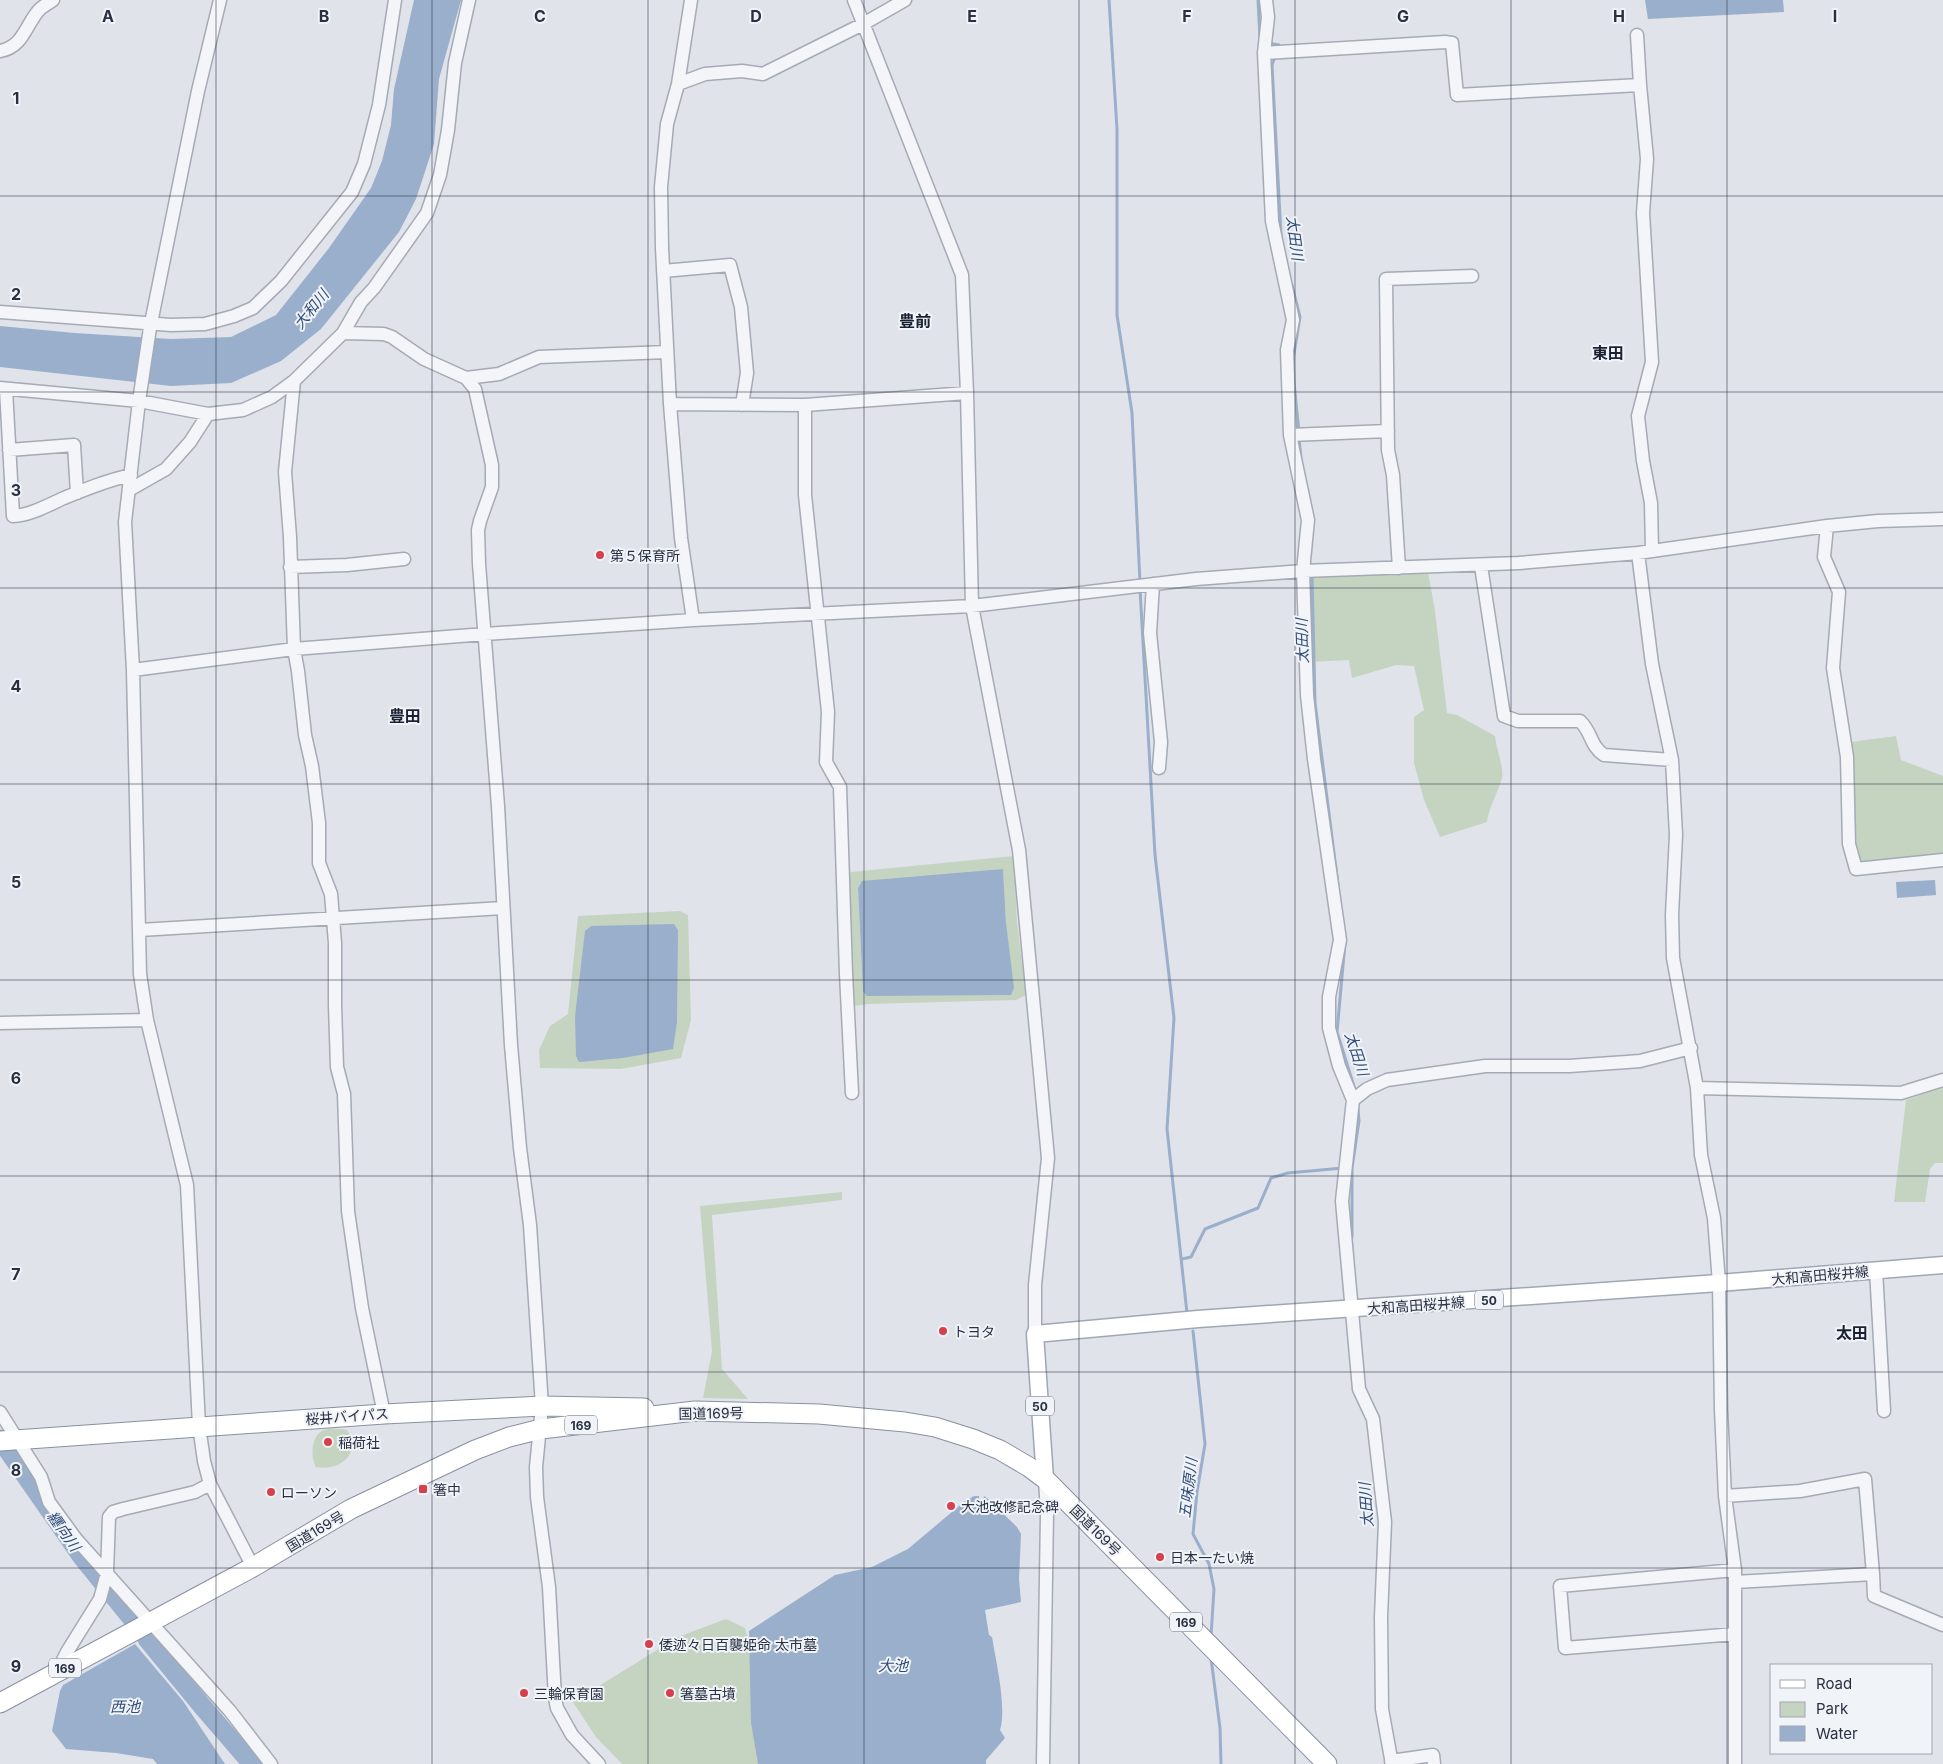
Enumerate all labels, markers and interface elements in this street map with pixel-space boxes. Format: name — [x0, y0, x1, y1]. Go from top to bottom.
text: A — [102, 6, 114, 26]
text: B — [319, 6, 329, 26]
text: C — [534, 6, 546, 26]
text: D — [750, 6, 762, 26]
text: E — [967, 6, 977, 26]
text: F — [1182, 6, 1192, 26]
text: G — [1397, 6, 1409, 26]
text: H — [1613, 6, 1625, 26]
text: I — [1833, 6, 1837, 26]
text: 1 — [13, 88, 19, 108]
water label: 太田川 — [1282, 214, 1308, 264]
text: 2 — [11, 284, 21, 304]
water label: 大和川 — [289, 284, 334, 332]
district label: 豊前 — [899, 311, 931, 331]
district label: 東田 — [1592, 343, 1624, 363]
text: 3 — [11, 480, 21, 500]
place label: 第５保育所 — [610, 547, 680, 564]
marker: 第５保育所 — [594, 549, 606, 561]
water label: 太田川 — [1292, 616, 1312, 664]
text: 4 — [11, 676, 22, 696]
district label: 豊田 — [389, 706, 421, 726]
text: 5 — [11, 872, 21, 892]
water label: 太田川 — [1341, 1030, 1374, 1080]
text: 6 — [11, 1068, 21, 1088]
street label: 大和高田桜井線 — [1770, 1262, 1870, 1288]
text: 7 — [11, 1264, 21, 1284]
road number: 50 — [1475, 1290, 1503, 1310]
street label: 大和高田桜井線 — [1367, 1293, 1465, 1317]
place label: トヨタ — [953, 1323, 995, 1340]
district label: 太田 — [1836, 1323, 1868, 1343]
marker: トヨタ — [937, 1325, 949, 1337]
road number: 50 — [1026, 1396, 1054, 1415]
street label: 国道169号 — [678, 1404, 744, 1422]
street label: 桜井バイパス — [305, 1405, 389, 1427]
road number: 169 — [565, 1416, 597, 1434]
place label: 稲荷社 — [338, 1434, 380, 1451]
marker: 稲荷社 — [322, 1436, 334, 1448]
water label: 五味原川 — [1175, 1455, 1201, 1519]
text: 8 — [11, 1460, 21, 1480]
water label: 太田川 — [1355, 1480, 1377, 1528]
place label: 箸中 — [433, 1481, 461, 1498]
marker: 箸中 — [417, 1483, 429, 1495]
place label: ローソン — [281, 1484, 337, 1501]
marker: ローソン — [265, 1486, 277, 1498]
place label: 大池改修記念碑 — [961, 1498, 1059, 1515]
marker: 大池改修記念碑 — [945, 1500, 957, 1512]
street label: 国道169号 — [1067, 1501, 1125, 1559]
water label: 纒向川 — [43, 1507, 86, 1557]
street label: 国道169号 — [283, 1507, 347, 1555]
place label: 日本一たい焼 — [1170, 1549, 1254, 1566]
marker: 日本一たい焼 — [1154, 1551, 1166, 1563]
road number: 169 — [1170, 1612, 1202, 1631]
place label: 倭迹々日百襲姫命 太市墓 — [659, 1636, 817, 1653]
marker: 倭迹々日百襲姫命 太市墓 — [643, 1638, 655, 1650]
text: 9 — [11, 1656, 21, 1676]
water label: 大池 — [878, 1656, 910, 1675]
road number: 169 — [49, 1659, 81, 1678]
legend — [1770, 1664, 1933, 1754]
text: Road — [1816, 1674, 1852, 1693]
place label: 三輪保育園 — [534, 1685, 604, 1702]
place label: 箸墓古墳 — [680, 1685, 736, 1702]
marker: 三輪保育園 — [518, 1687, 530, 1699]
marker: 箸墓古墳 — [664, 1687, 676, 1699]
water label: 西池 — [110, 1697, 142, 1716]
text: Park — [1816, 1699, 1849, 1718]
text: Water — [1816, 1724, 1858, 1743]

